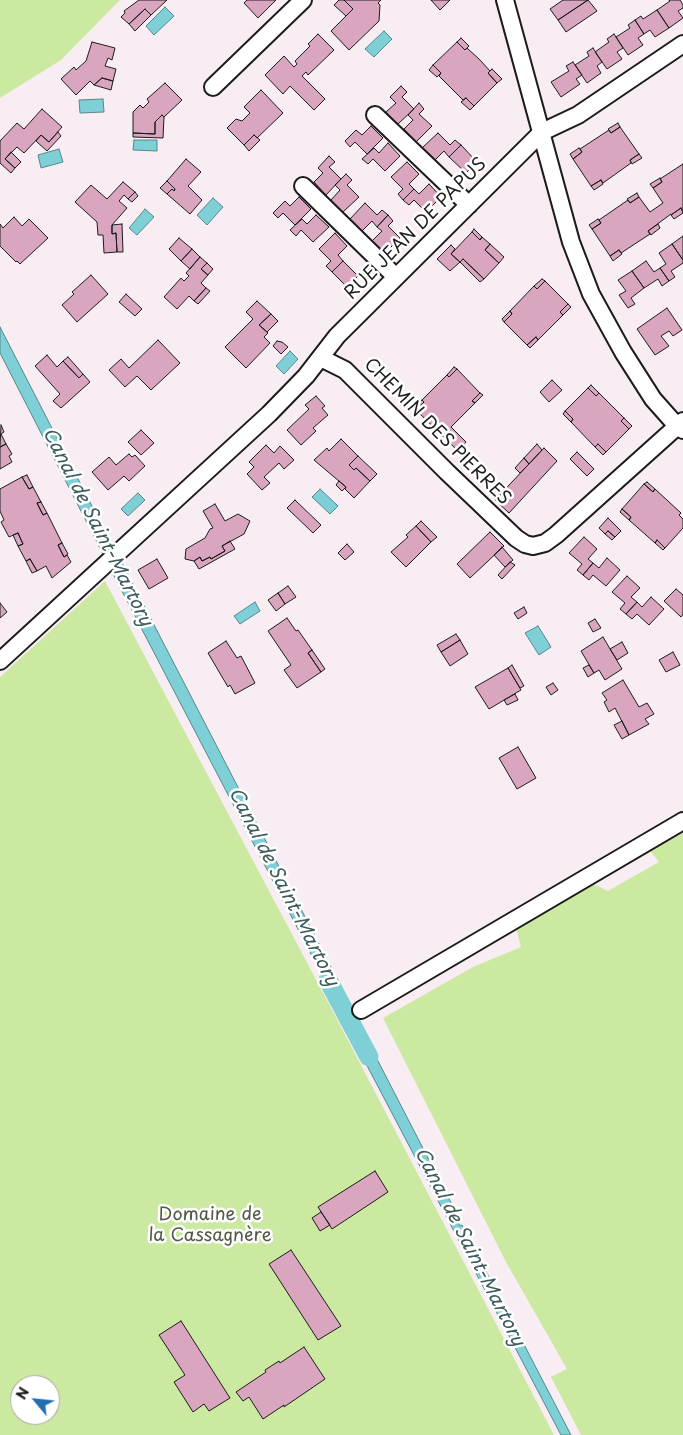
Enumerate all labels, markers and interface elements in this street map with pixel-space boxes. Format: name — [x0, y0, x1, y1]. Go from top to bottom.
street label: RUE JEAN DE PAPUS — [341, 154, 491, 304]
street label: CHEMIN DES PIERRES — [359, 354, 515, 510]
water label: Canal de Saint-Martory — [37, 424, 157, 630]
water label: Canal de Saint-Martory — [223, 784, 343, 990]
water label: Canal de Saint-Martory — [409, 1144, 529, 1350]
park label: Domaine de la Cassagnère — [148, 1204, 272, 1246]
north arrow — [10, 1375, 60, 1425]
text: N — [10, 1383, 34, 1403]

